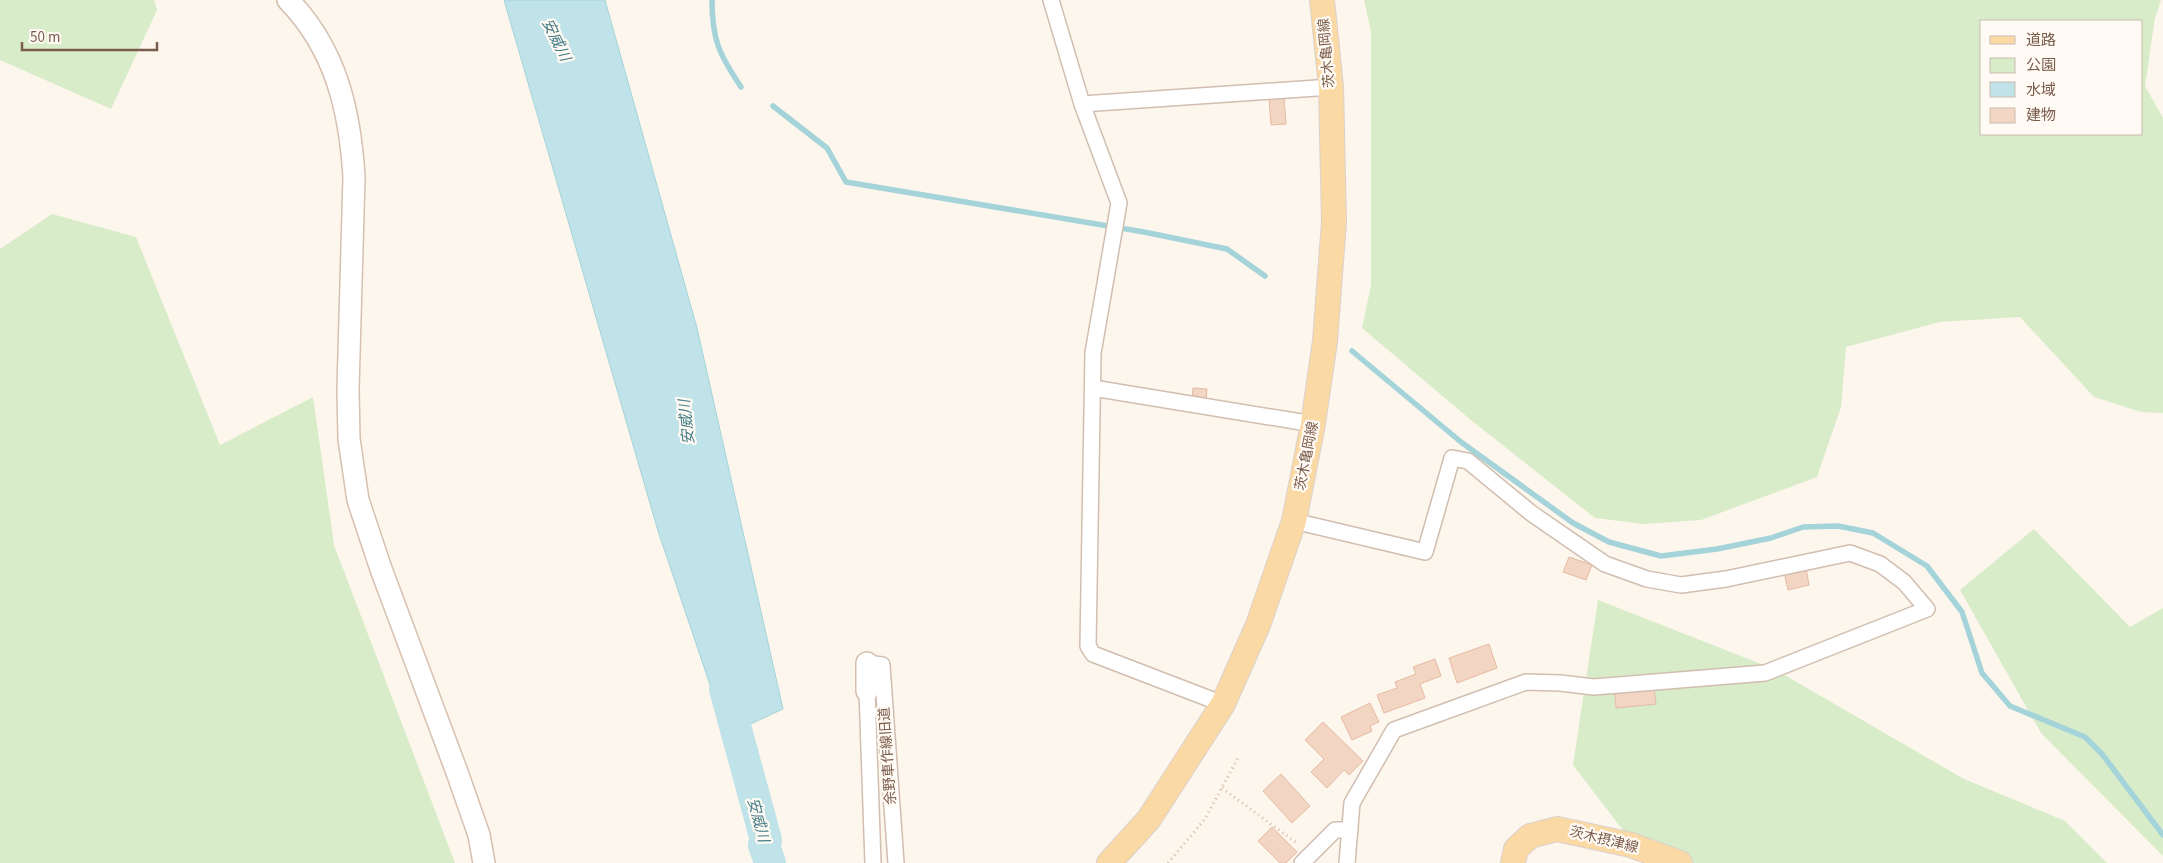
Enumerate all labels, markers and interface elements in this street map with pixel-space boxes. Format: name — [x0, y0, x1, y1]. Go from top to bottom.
water label: 安威川 — [537, 15, 576, 67]
street label: 茨木亀岡線 — [1314, 17, 1340, 89]
scale bar — [22, 20, 158, 52]
legend — [1980, 20, 2143, 135]
text: 50 m — [30, 27, 60, 48]
text: 道路 — [2026, 30, 2056, 51]
text: 公園 — [2026, 55, 2056, 76]
text: 水域 — [2026, 80, 2056, 101]
text: 建物 — [2026, 105, 2056, 126]
water label: 安威川 — [674, 397, 700, 445]
street label: 茨木亀岡線 — [1291, 420, 1323, 492]
street label: 余野車作線旧道 — [875, 706, 901, 806]
water label: 安威川 — [742, 796, 774, 846]
street label: 茨木摂津線 — [1568, 822, 1640, 858]

